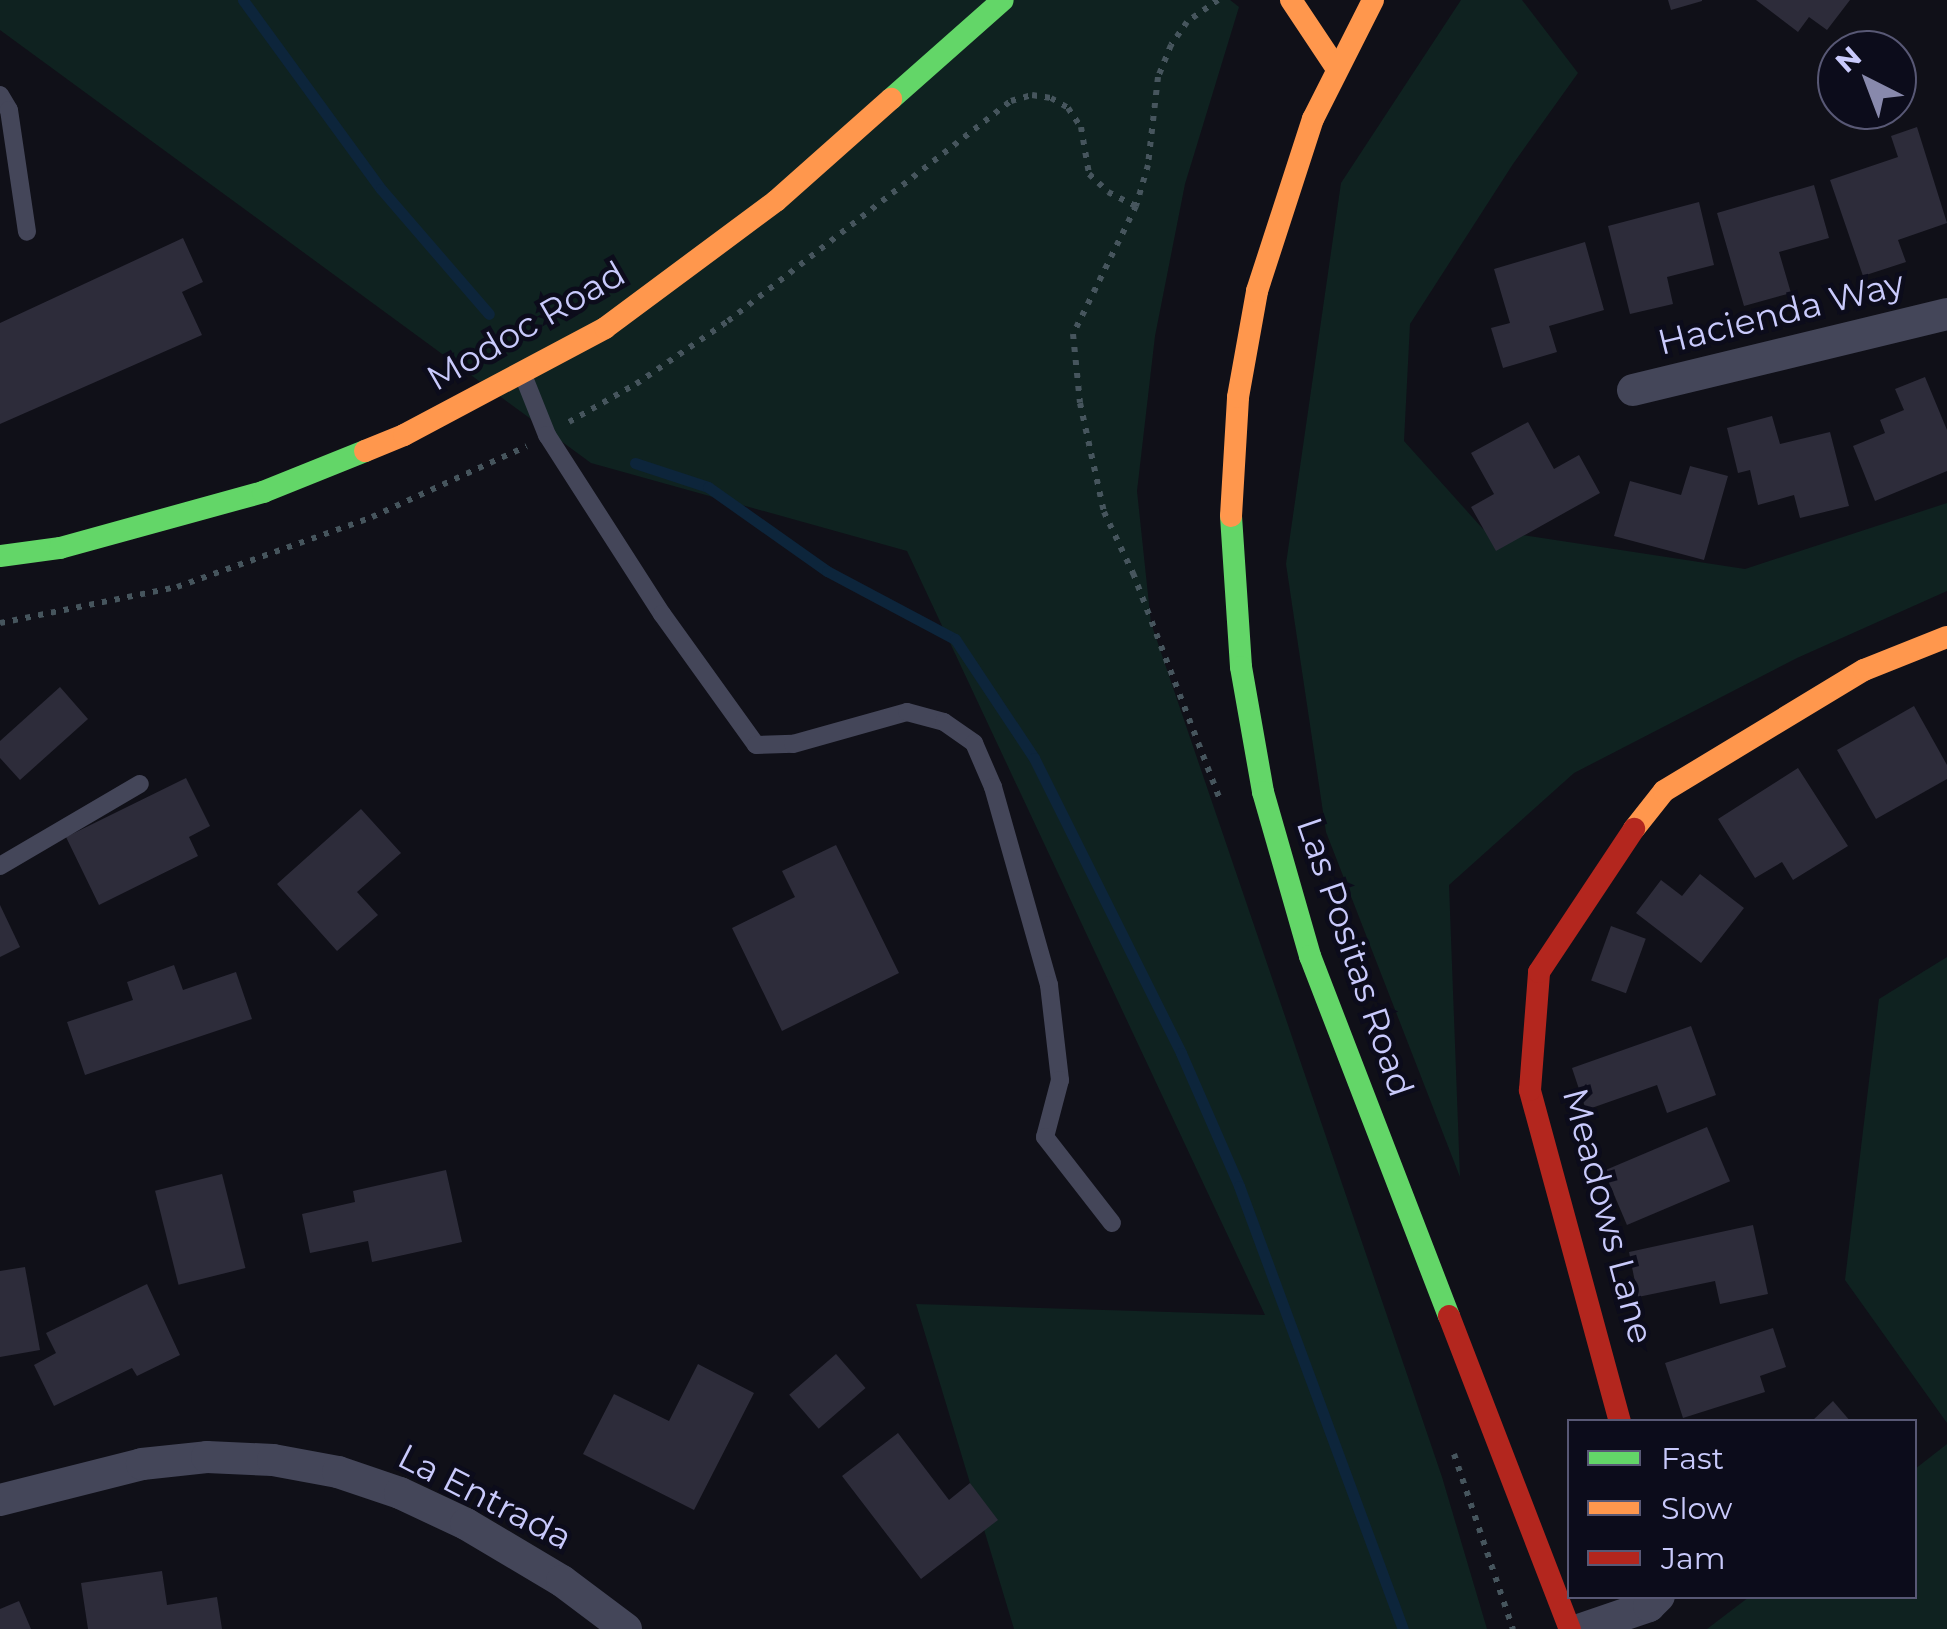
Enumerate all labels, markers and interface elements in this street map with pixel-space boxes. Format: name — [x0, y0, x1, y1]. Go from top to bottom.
north arrow — [1817, 30, 1917, 130]
text: N — [1828, 39, 1868, 79]
street label: Modoc Road — [420, 252, 632, 400]
street label: Hacienda Way — [1654, 262, 1908, 364]
street label: Las Positas Road — [1288, 812, 1422, 1102]
street label: Meadows Lane — [1554, 1084, 1662, 1348]
legend — [1567, 1419, 1917, 1599]
street label: La Entrada — [391, 1435, 579, 1559]
text: Fast — [1661, 1440, 1724, 1477]
text: Slow — [1661, 1490, 1732, 1527]
text: Jam — [1661, 1540, 1726, 1577]

